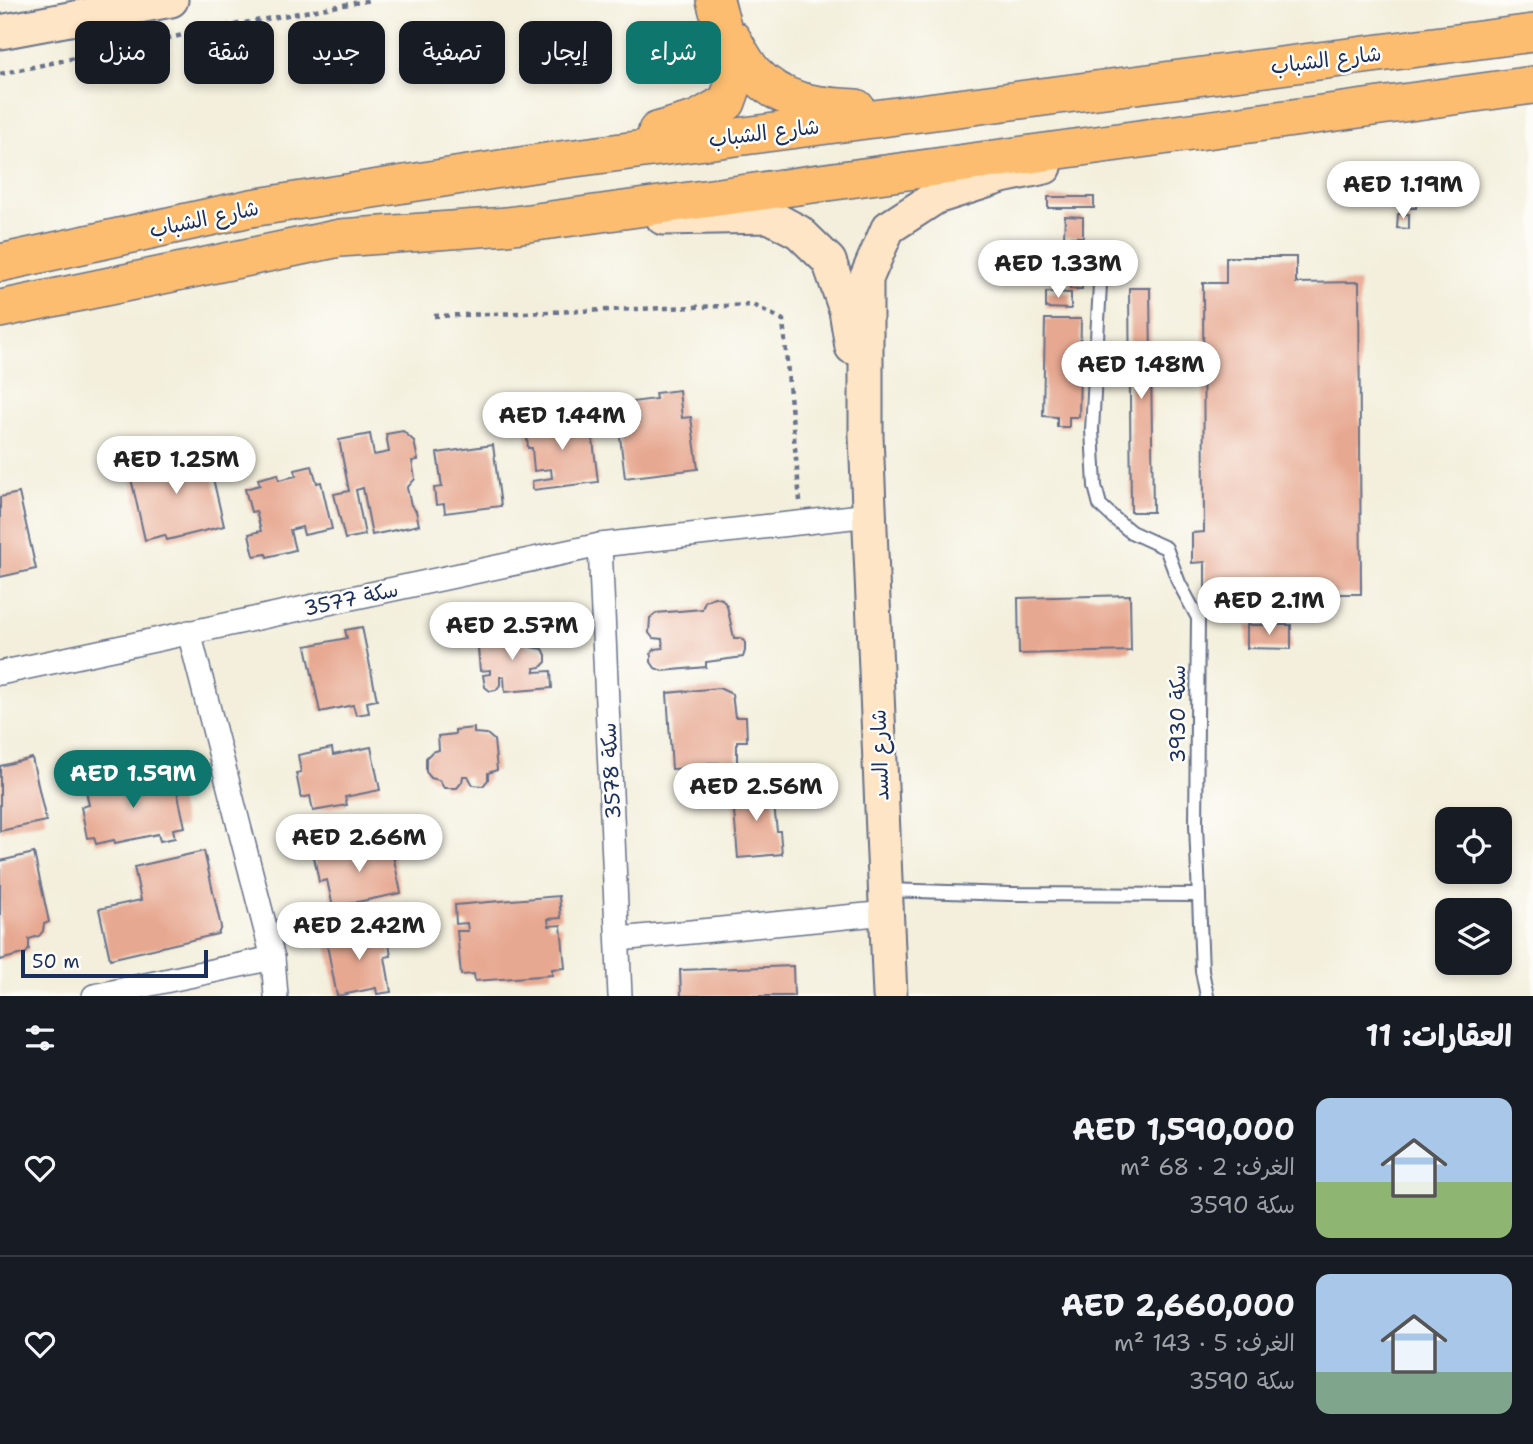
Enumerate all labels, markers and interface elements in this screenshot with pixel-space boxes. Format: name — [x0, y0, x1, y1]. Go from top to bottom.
chip: منزل — [75, 21, 170, 84]
chip: شقة — [184, 21, 274, 84]
chip: جديد — [288, 21, 385, 84]
chip: تصفية — [399, 21, 505, 84]
chip: إيجار — [519, 21, 612, 84]
chip: شراء — [626, 21, 721, 84]
street label: شارع الشباب — [1269, 39, 1383, 82]
street label: شارع الشباب — [707, 112, 821, 155]
pin: AED 1.19M — [1323, 162, 1483, 221]
text: AED 1.19M — [1343, 169, 1463, 199]
street label: شارع الشباب — [147, 194, 262, 245]
pin: AED 1.33M — [978, 240, 1138, 300]
text: AED 1.33M — [994, 248, 1122, 278]
pin: AED 1.48M — [1061, 342, 1221, 401]
text: AED 1.48M — [1077, 349, 1205, 379]
pin: AED 1.44M — [482, 392, 642, 452]
text: AED 1.44M — [498, 400, 626, 430]
pin: AED 1.25M — [96, 436, 256, 496]
text: AED 1.25M — [113, 444, 239, 474]
street label: سكة 3577 — [301, 575, 401, 623]
pin: AED 2.1M — [1197, 578, 1341, 637]
text: AED 2.1M — [1213, 585, 1325, 615]
pin: AED 2.57M — [432, 602, 592, 662]
text: AED 2.57M — [446, 610, 578, 640]
street label: سكة 3930 — [1164, 665, 1192, 763]
street label: شارع السد — [864, 709, 897, 801]
street label: سكة 3578 — [594, 722, 628, 820]
pin: AED 1.59M — [53, 750, 213, 810]
text: AED 1.59M — [70, 758, 196, 788]
pin: AED 2.56M — [676, 764, 836, 823]
text: AED 2.56M — [689, 771, 823, 801]
map controls — [1435, 807, 1512, 975]
button: locate — [1435, 807, 1512, 884]
pin: AED 2.66M — [279, 814, 439, 874]
text: AED 2.66M — [292, 822, 426, 852]
button: layers — [1435, 898, 1512, 975]
pin: AED 2.42M — [279, 902, 439, 962]
text: AED 2.42M — [293, 910, 425, 940]
scale bar — [21, 947, 208, 979]
text: 50 m — [32, 949, 80, 974]
text: العقارات: 11 — [1365, 1015, 1512, 1056]
icon: filters — [21, 1019, 59, 1057]
text: AED 1,590,000 — [1072, 1109, 1295, 1150]
icon: home — [1372, 1126, 1456, 1210]
icon: heart — [21, 1149, 59, 1187]
text: الغرف: 2 · 68 m² — [1120, 1152, 1295, 1182]
text: سكة 3590 — [1189, 1190, 1295, 1220]
text: AED 2,660,000 — [1061, 1285, 1295, 1326]
icon: home — [1372, 1302, 1456, 1386]
icon: heart — [21, 1325, 59, 1363]
text: الغرف: 5 · 143 m² — [1114, 1328, 1295, 1358]
text: سكة 3590 — [1189, 1366, 1295, 1396]

